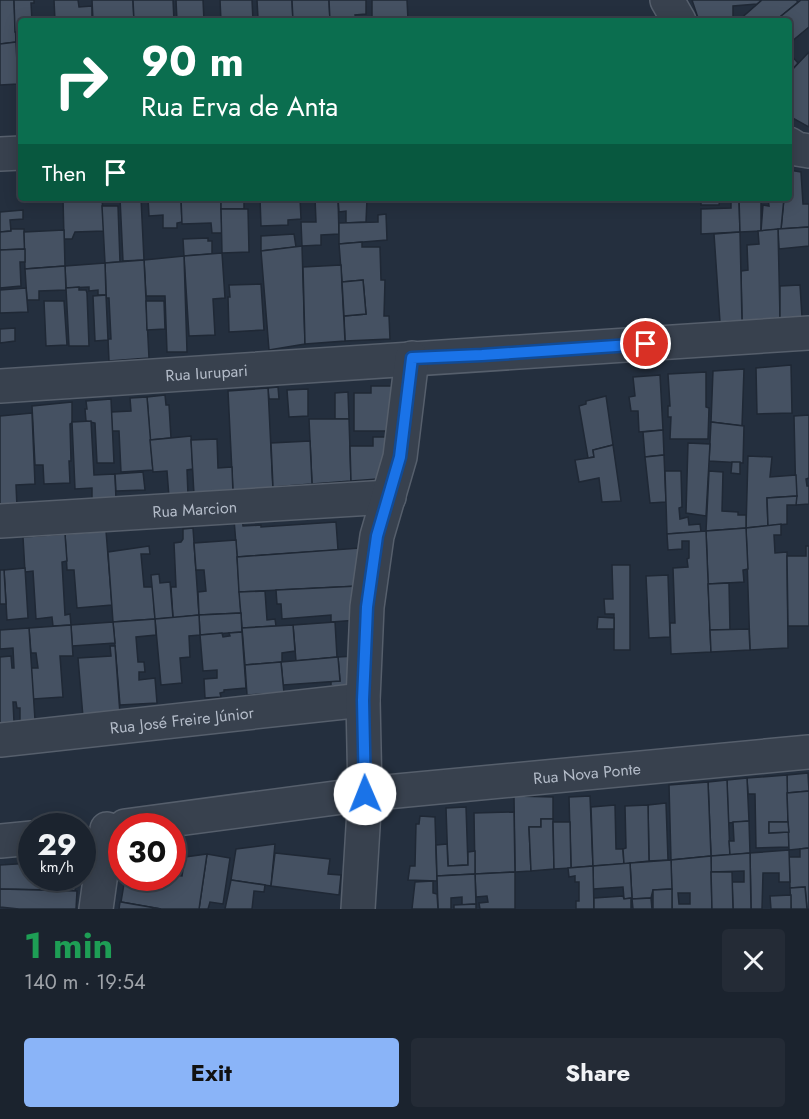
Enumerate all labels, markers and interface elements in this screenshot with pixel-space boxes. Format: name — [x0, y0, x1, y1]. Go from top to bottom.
text: 90 m — [141, 31, 244, 92]
icon: right — [42, 42, 120, 120]
text: Rua Erva de Anta — [141, 87, 338, 126]
icon: arrive — [99, 156, 132, 189]
text: Then — [42, 157, 87, 189]
pin — [620, 318, 671, 369]
icon: arrive — [629, 327, 662, 360]
street label: Rua Iurupari — [165, 359, 249, 387]
street label: Rua Marcion — [152, 495, 238, 524]
street label: Rua José Freire Júnior — [109, 701, 256, 740]
street label: Rua Nova Ponte — [532, 757, 642, 790]
position arrow — [333, 762, 397, 826]
speed limit sign: 30 — [108, 813, 186, 891]
text: 29 — [37, 823, 77, 866]
text: km/h — [40, 856, 74, 878]
text: 1 min — [24, 919, 113, 971]
button: close — [722, 929, 785, 992]
text: 140 m · 19:54 — [24, 968, 146, 997]
button: Exit — [24, 1038, 399, 1107]
button: Share — [411, 1038, 785, 1107]

